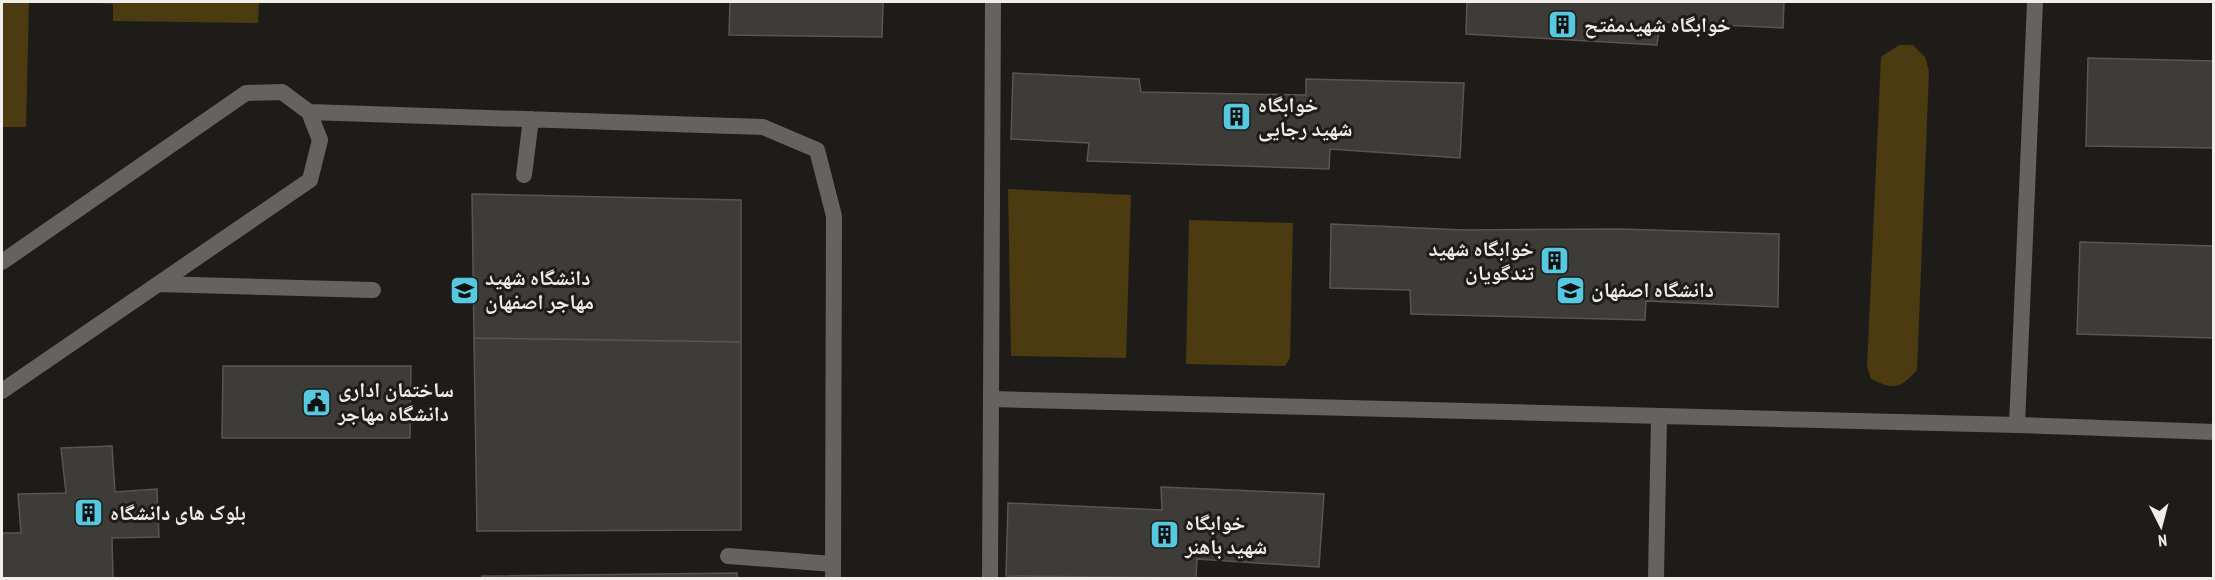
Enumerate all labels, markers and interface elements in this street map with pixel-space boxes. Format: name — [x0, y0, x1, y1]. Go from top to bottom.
building icon: خوابگاه شهیدمفتح — [1547, 9, 1579, 41]
place label: خوابگاه شهیدمفتح — [1584, 11, 1731, 39]
place label: خوابگاه شهید رجایی — [1258, 91, 1352, 142]
building icon: خوابگاه شهید رجایی — [1221, 101, 1253, 133]
place label: خوابگاه شهید تندگویان — [1429, 235, 1534, 286]
building icon: خوابگاه شهید تندگویان — [1539, 245, 1571, 277]
place label: دانشگاه شهید مهاجر اصفهان — [485, 264, 594, 315]
school or university icon: دانشگاه شهید مهاجر اصفهان — [448, 274, 480, 306]
school or university icon: دانشگاه اصفهان — [1554, 274, 1586, 306]
place label: دانشگاه اصفهان — [1591, 276, 1714, 303]
place label: ساختمان اداری دانشگاه مهاجر — [337, 376, 454, 427]
public building icon: ساختمان اداری دانشگاه مهاجر — [301, 386, 333, 418]
north arrow — [2131, 496, 2191, 556]
building icon: بلوک های دانشگاه — [73, 497, 105, 529]
place label: بلوک های دانشگاه — [110, 499, 246, 526]
place label: خوابگاه شهید باهنر — [1184, 509, 1267, 560]
building icon: خوابگاه شهید باهنر — [1148, 519, 1180, 551]
text: N — [2157, 531, 2168, 551]

